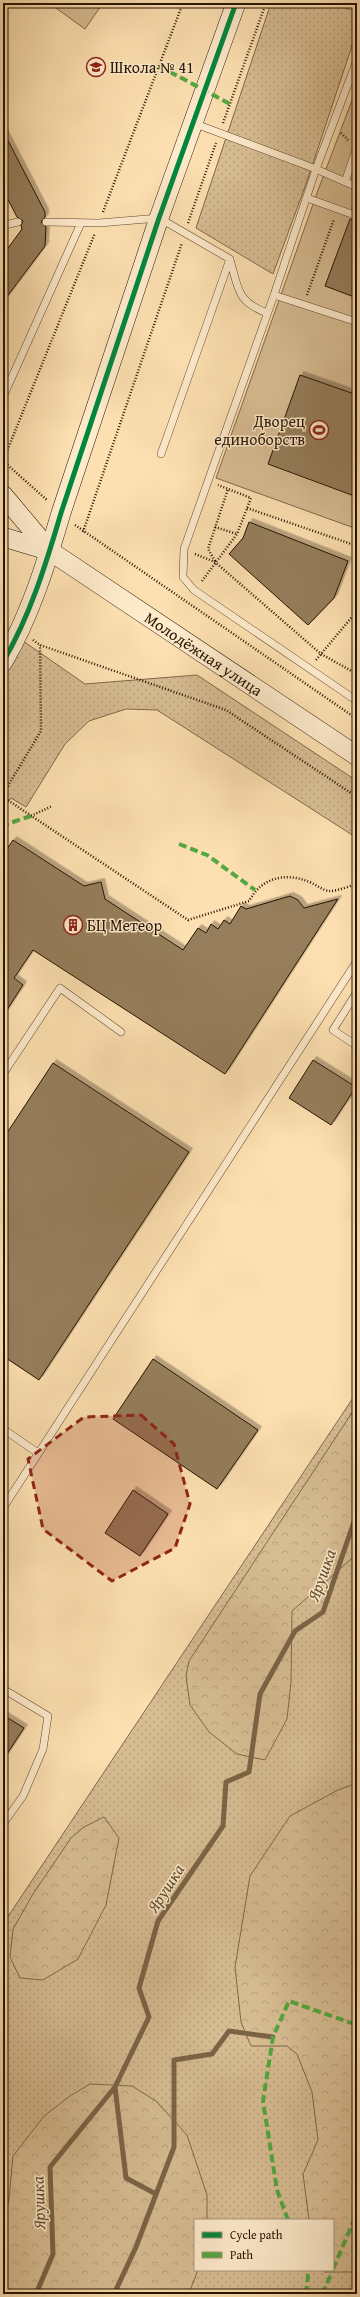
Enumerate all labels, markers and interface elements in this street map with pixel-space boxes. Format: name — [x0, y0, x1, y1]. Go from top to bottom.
place label: Школа № 41 — [110, 55, 194, 79]
school or university icon: Школа № 41 — [85, 56, 107, 78]
place label: Дворец единоборств — [214, 409, 305, 451]
sports icon: Дворец единоборств — [308, 419, 330, 441]
street label: Молодёжная улица — [140, 606, 268, 702]
place label: БЦ Метеор — [87, 913, 162, 937]
building icon: БЦ Метеор — [62, 914, 84, 936]
water label: Ярушка — [300, 1545, 342, 1605]
water label: Ярушка — [139, 1859, 190, 1918]
water label: Ярушка — [25, 2176, 51, 2231]
legend — [194, 2219, 334, 2271]
text: Cycle path — [230, 2226, 283, 2243]
text: Path — [230, 2246, 253, 2263]

